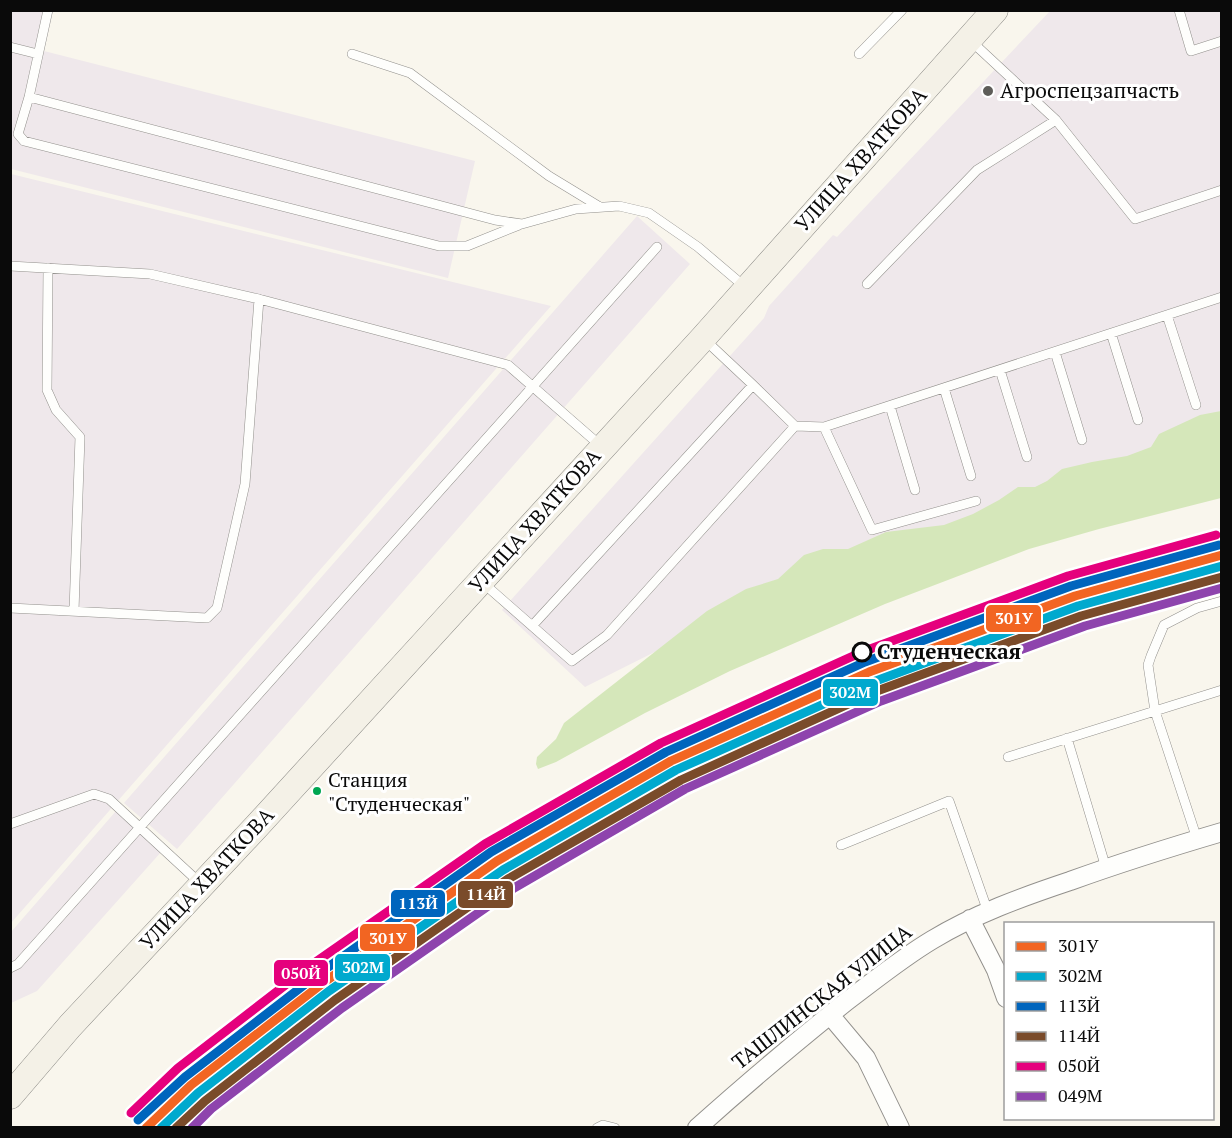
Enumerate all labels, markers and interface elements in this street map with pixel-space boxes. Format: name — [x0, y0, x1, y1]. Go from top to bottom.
place label: Агроспецзапчасть — [1000, 76, 1179, 104]
street label: УЛИЦА ХВАТКОВА — [788, 81, 933, 237]
marker: Агроспецзапчасть — [981, 84, 995, 98]
street label: УЛИЦА ХВАТКОВА — [462, 442, 607, 598]
line badge: 301У — [985, 604, 1042, 633]
text: 301У — [995, 607, 1033, 629]
place label: Студенческая — [877, 637, 1021, 665]
marker: Студенческая — [852, 642, 872, 662]
line badge: 302М — [822, 678, 879, 707]
text: 302М — [829, 681, 871, 703]
place label: Станция "Студенческая" — [328, 766, 470, 817]
marker: Станция "Студенческая" — [311, 785, 323, 797]
street label: УЛИЦА ХВАТКОВА — [133, 801, 280, 956]
line badge: 114Й — [457, 880, 514, 909]
text: 114Й — [466, 883, 506, 905]
line badge: 113Й — [390, 889, 446, 918]
text: 113Й — [398, 892, 438, 914]
street label: ТАШЛИНСКАЯ УЛИЦА — [726, 917, 917, 1075]
legend — [1004, 922, 1214, 1120]
line badge: 301У — [359, 923, 416, 952]
text: 301У — [369, 927, 407, 949]
text: 301У — [1058, 933, 1099, 957]
line badge: 302М — [334, 953, 391, 982]
text: 302М — [342, 956, 384, 978]
line badge: 050Й — [273, 959, 329, 987]
text: 050Й — [281, 962, 321, 984]
text: 302М — [1058, 963, 1103, 987]
text: 113Й — [1058, 993, 1100, 1017]
text: 114Й — [1058, 1023, 1100, 1047]
text: 050Й — [1058, 1053, 1100, 1077]
text: 049М — [1058, 1083, 1103, 1107]

